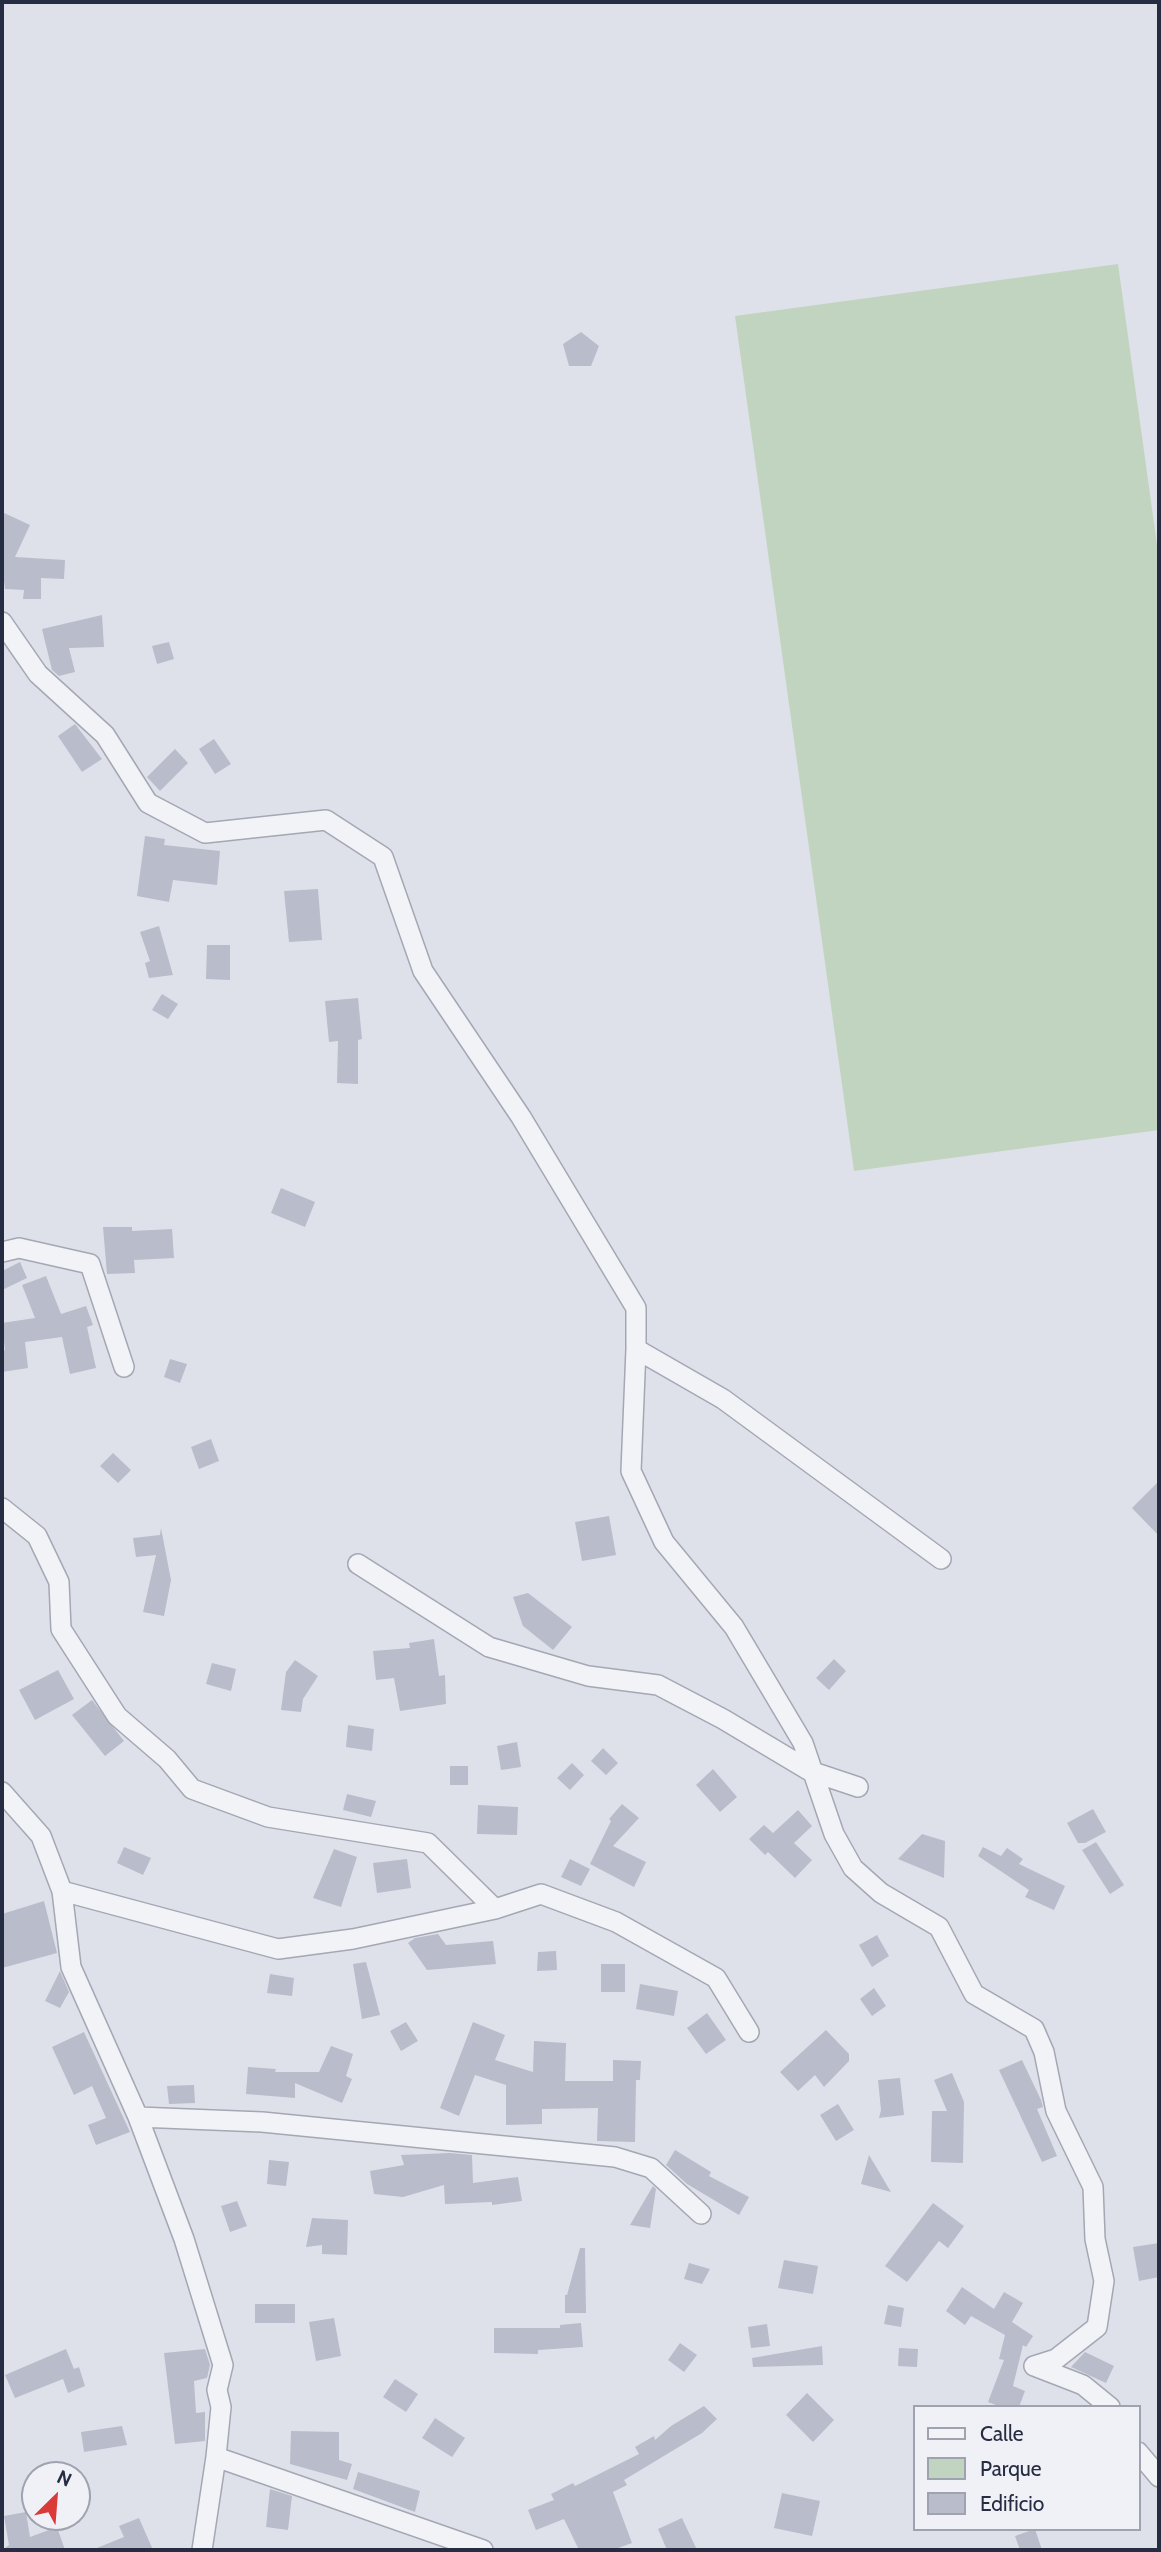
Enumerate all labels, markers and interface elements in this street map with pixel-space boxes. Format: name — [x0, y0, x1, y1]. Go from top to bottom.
legend — [912, 2405, 1140, 2531]
text: Calle — [980, 2421, 1024, 2446]
text: Parque — [980, 2456, 1042, 2481]
north arrow — [21, 2461, 91, 2531]
text: N — [53, 2465, 75, 2492]
text: Edificio — [980, 2491, 1044, 2516]

